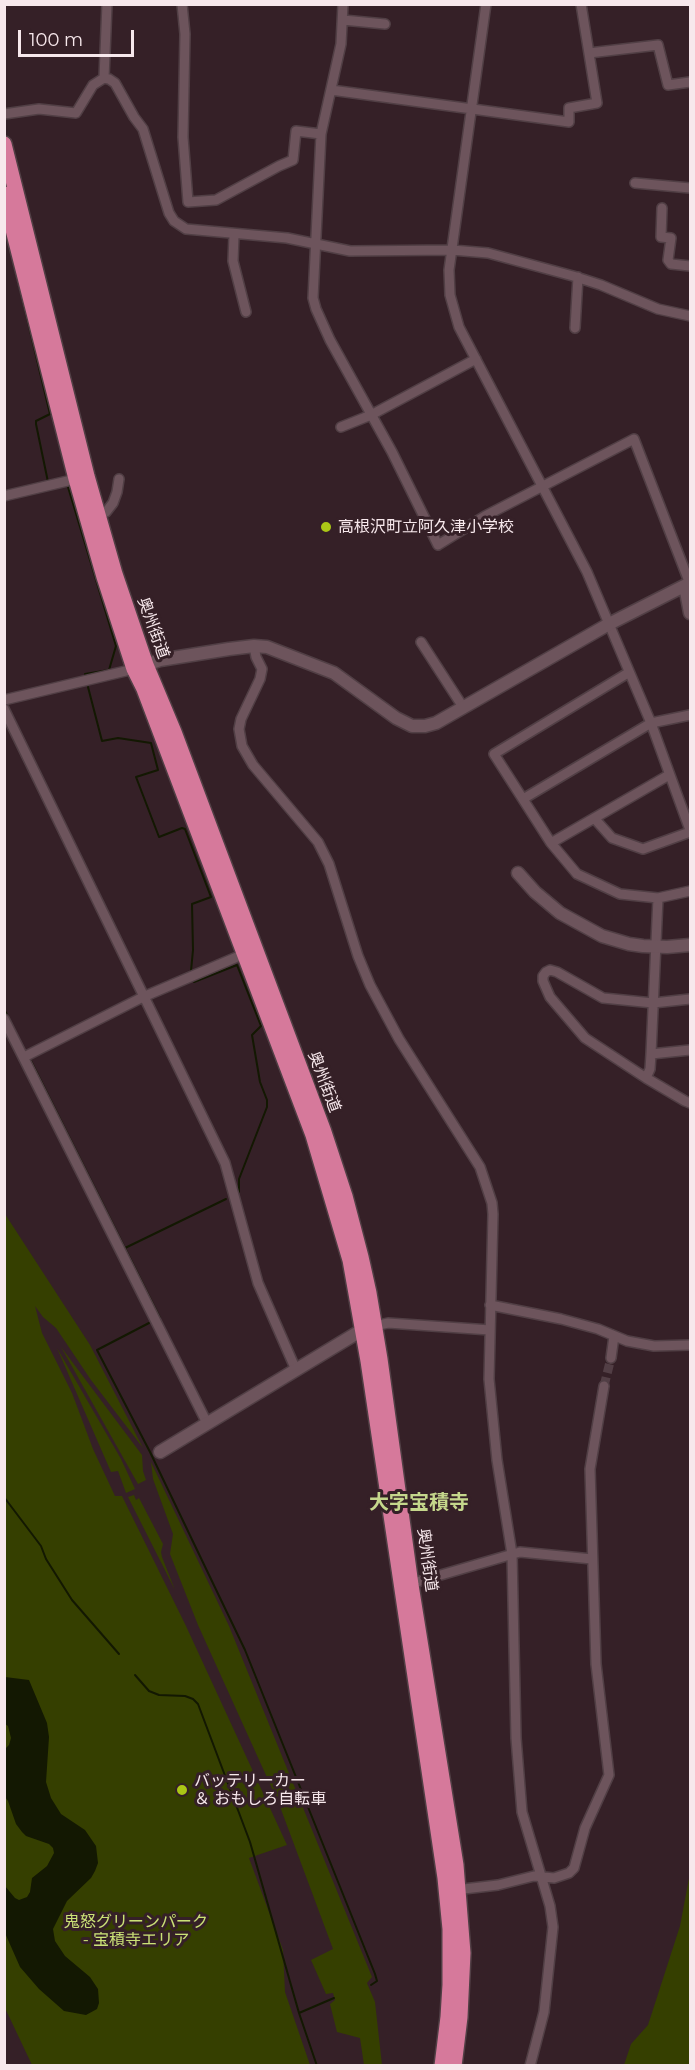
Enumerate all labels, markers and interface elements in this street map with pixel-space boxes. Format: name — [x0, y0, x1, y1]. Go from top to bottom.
scale bar — [21, 18, 136, 56]
text: 100 m — [29, 29, 83, 51]
place label: 高根沢町立阿久津小学校 — [338, 517, 514, 537]
marker: 高根沢町立阿久津小学校 — [319, 520, 333, 534]
street label: 奥州街道 — [133, 595, 173, 661]
street label: 奥州街道 — [304, 1049, 344, 1115]
district label: 大字宝積寺 — [369, 1491, 469, 1515]
street label: 奥州街道 — [413, 1527, 441, 1593]
place label: バッテリーカー ＆ おもしろ自転車 — [194, 1771, 326, 1809]
marker: バッテリーカー ＆ おもしろ自転車 — [175, 1783, 189, 1797]
park label: 鬼怒グリーンパーク - 宝積寺エリア — [64, 1912, 208, 1950]

